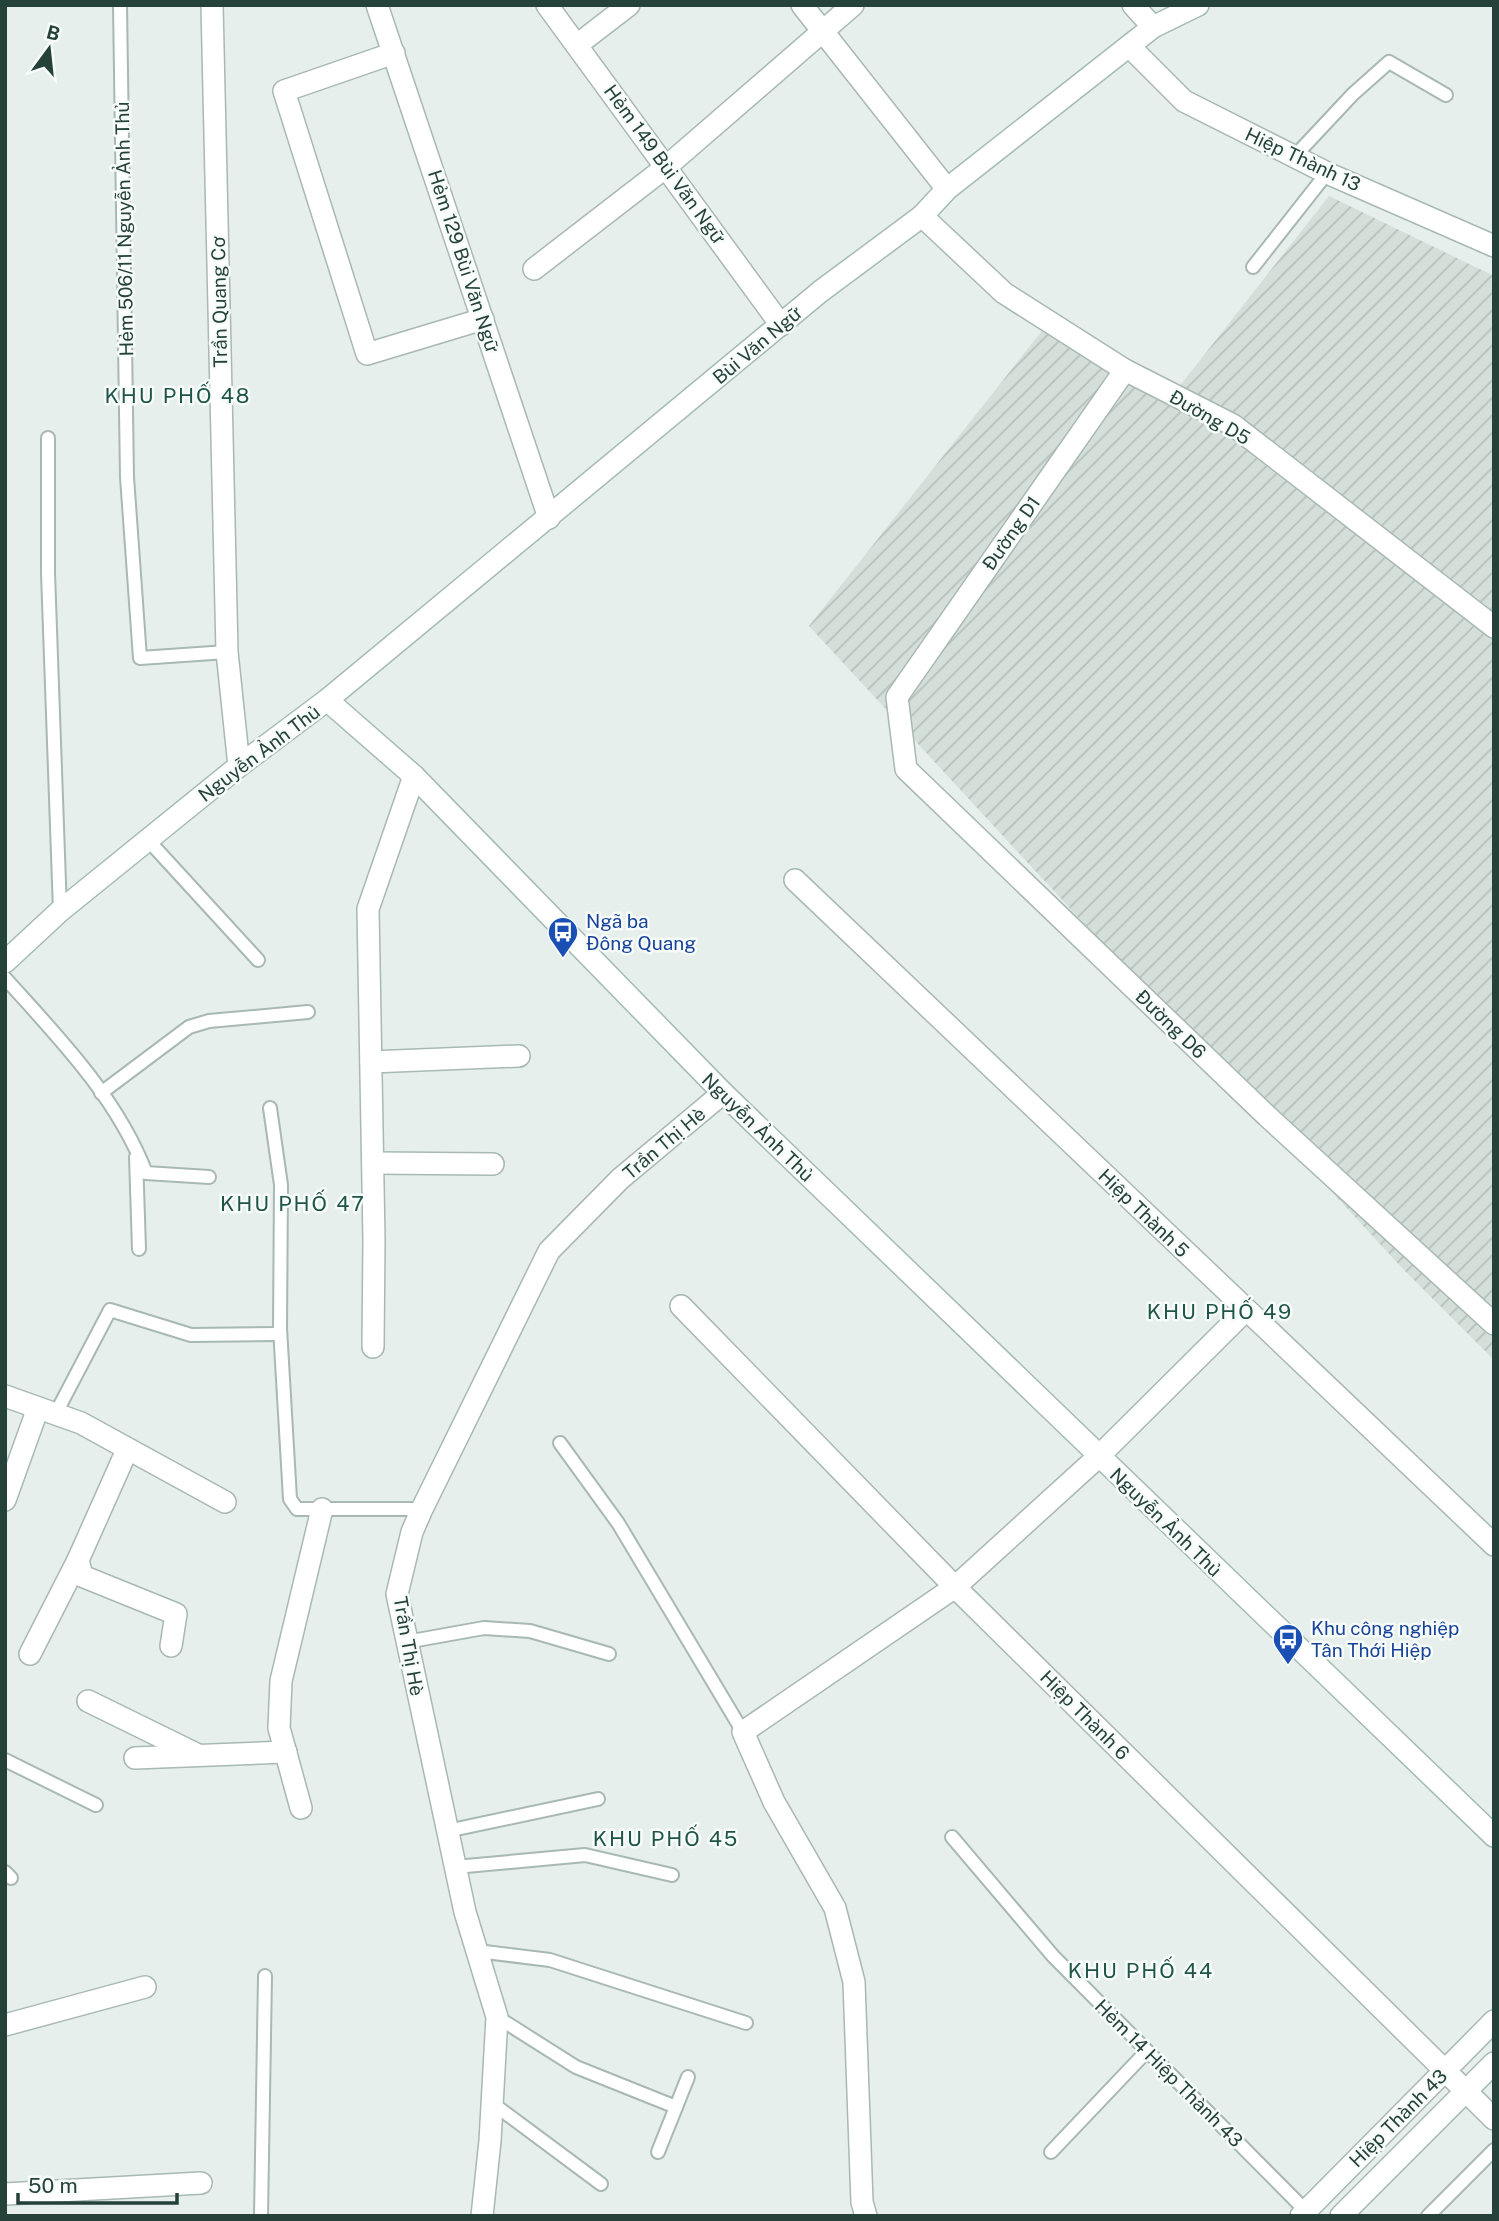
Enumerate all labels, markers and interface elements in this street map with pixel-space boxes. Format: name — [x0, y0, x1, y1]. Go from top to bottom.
north arrow — [14, 14, 84, 84]
text: B — [44, 20, 63, 45]
street label: Hẻm 149 Bùi Văn Ngữ — [600, 80, 730, 248]
street label: Hẻm 506/11 Nguyễn Ảnh Thủ — [110, 101, 137, 357]
street label: Hiệp Thành 13 — [1242, 123, 1364, 195]
street label: Hẻm 129 Bùi Văn Ngữ — [424, 167, 504, 356]
street label: Trần Quang Cơ — [207, 236, 231, 368]
street label: Bùi Văn Ngữ — [708, 301, 806, 388]
district label: KHU PHỐ 48 — [105, 381, 251, 408]
street label: Đường D5 — [1166, 385, 1254, 449]
street label: Đường D1 — [978, 492, 1044, 574]
street label: Nguyễn Ảnh Thủ — [193, 699, 324, 806]
place label: Ngã ba Đông Quang — [586, 910, 696, 954]
bus stop icon: Ngã ba Đông Quang — [546, 915, 580, 959]
street label: Đường D6 — [1131, 985, 1211, 1063]
street label: Nguyễn Ảnh Thủ — [698, 1068, 819, 1186]
street label: Trần Thị Hè — [618, 1102, 710, 1184]
street label: Hiệp Thành 5 — [1094, 1164, 1194, 1262]
district label: KHU PHỐ 47 — [220, 1189, 366, 1216]
district label: KHU PHỐ 49 — [1147, 1297, 1293, 1324]
street label: Nguyễn Ảnh Thủ — [1106, 1463, 1227, 1581]
street label: Trần Thị Hè — [389, 1595, 429, 1697]
place label: Khu công nghiệp Tân Thới Hiệp — [1311, 1617, 1459, 1661]
bus stop icon: Khu công nghiệp Tân Thới Hiệp — [1271, 1622, 1305, 1666]
street label: Hiệp Thành 6 — [1036, 1666, 1134, 1764]
district label: KHU PHỐ 45 — [593, 1824, 739, 1851]
district label: KHU PHỐ 44 — [1068, 1956, 1214, 1983]
street label: Hẻm 14 Hiệp Thành 43 — [1091, 1995, 1247, 2151]
street label: Hiệp Thành 43 — [1345, 2065, 1451, 2171]
scale bar — [18, 2162, 177, 2206]
text: 50 m — [28, 2173, 78, 2198]

